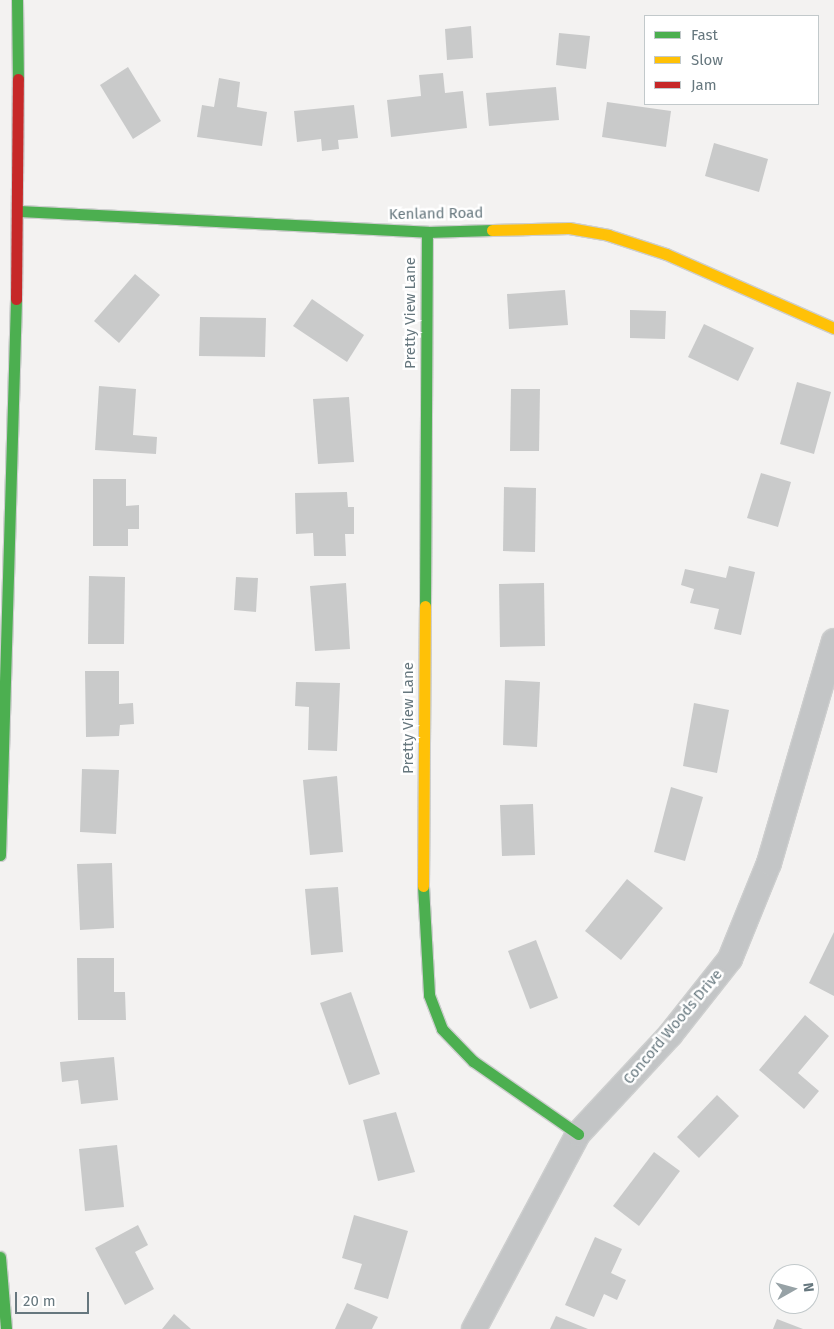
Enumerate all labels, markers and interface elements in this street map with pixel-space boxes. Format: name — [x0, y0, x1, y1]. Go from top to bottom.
legend — [644, 15, 819, 105]
text: Fast — [691, 26, 718, 44]
text: Slow — [691, 51, 723, 69]
text: Jam — [691, 76, 717, 94]
street label: Kenland Road — [389, 204, 483, 224]
street label: Pretty View Lane — [402, 257, 420, 369]
street label: Pretty View Lane — [400, 662, 418, 774]
street label: Concord Woods Drive — [620, 966, 726, 1088]
north arrow — [769, 1264, 819, 1314]
scale bar — [18, 1282, 91, 1314]
text: N — [799, 1282, 817, 1293]
text: 20 m — [23, 1292, 56, 1310]

